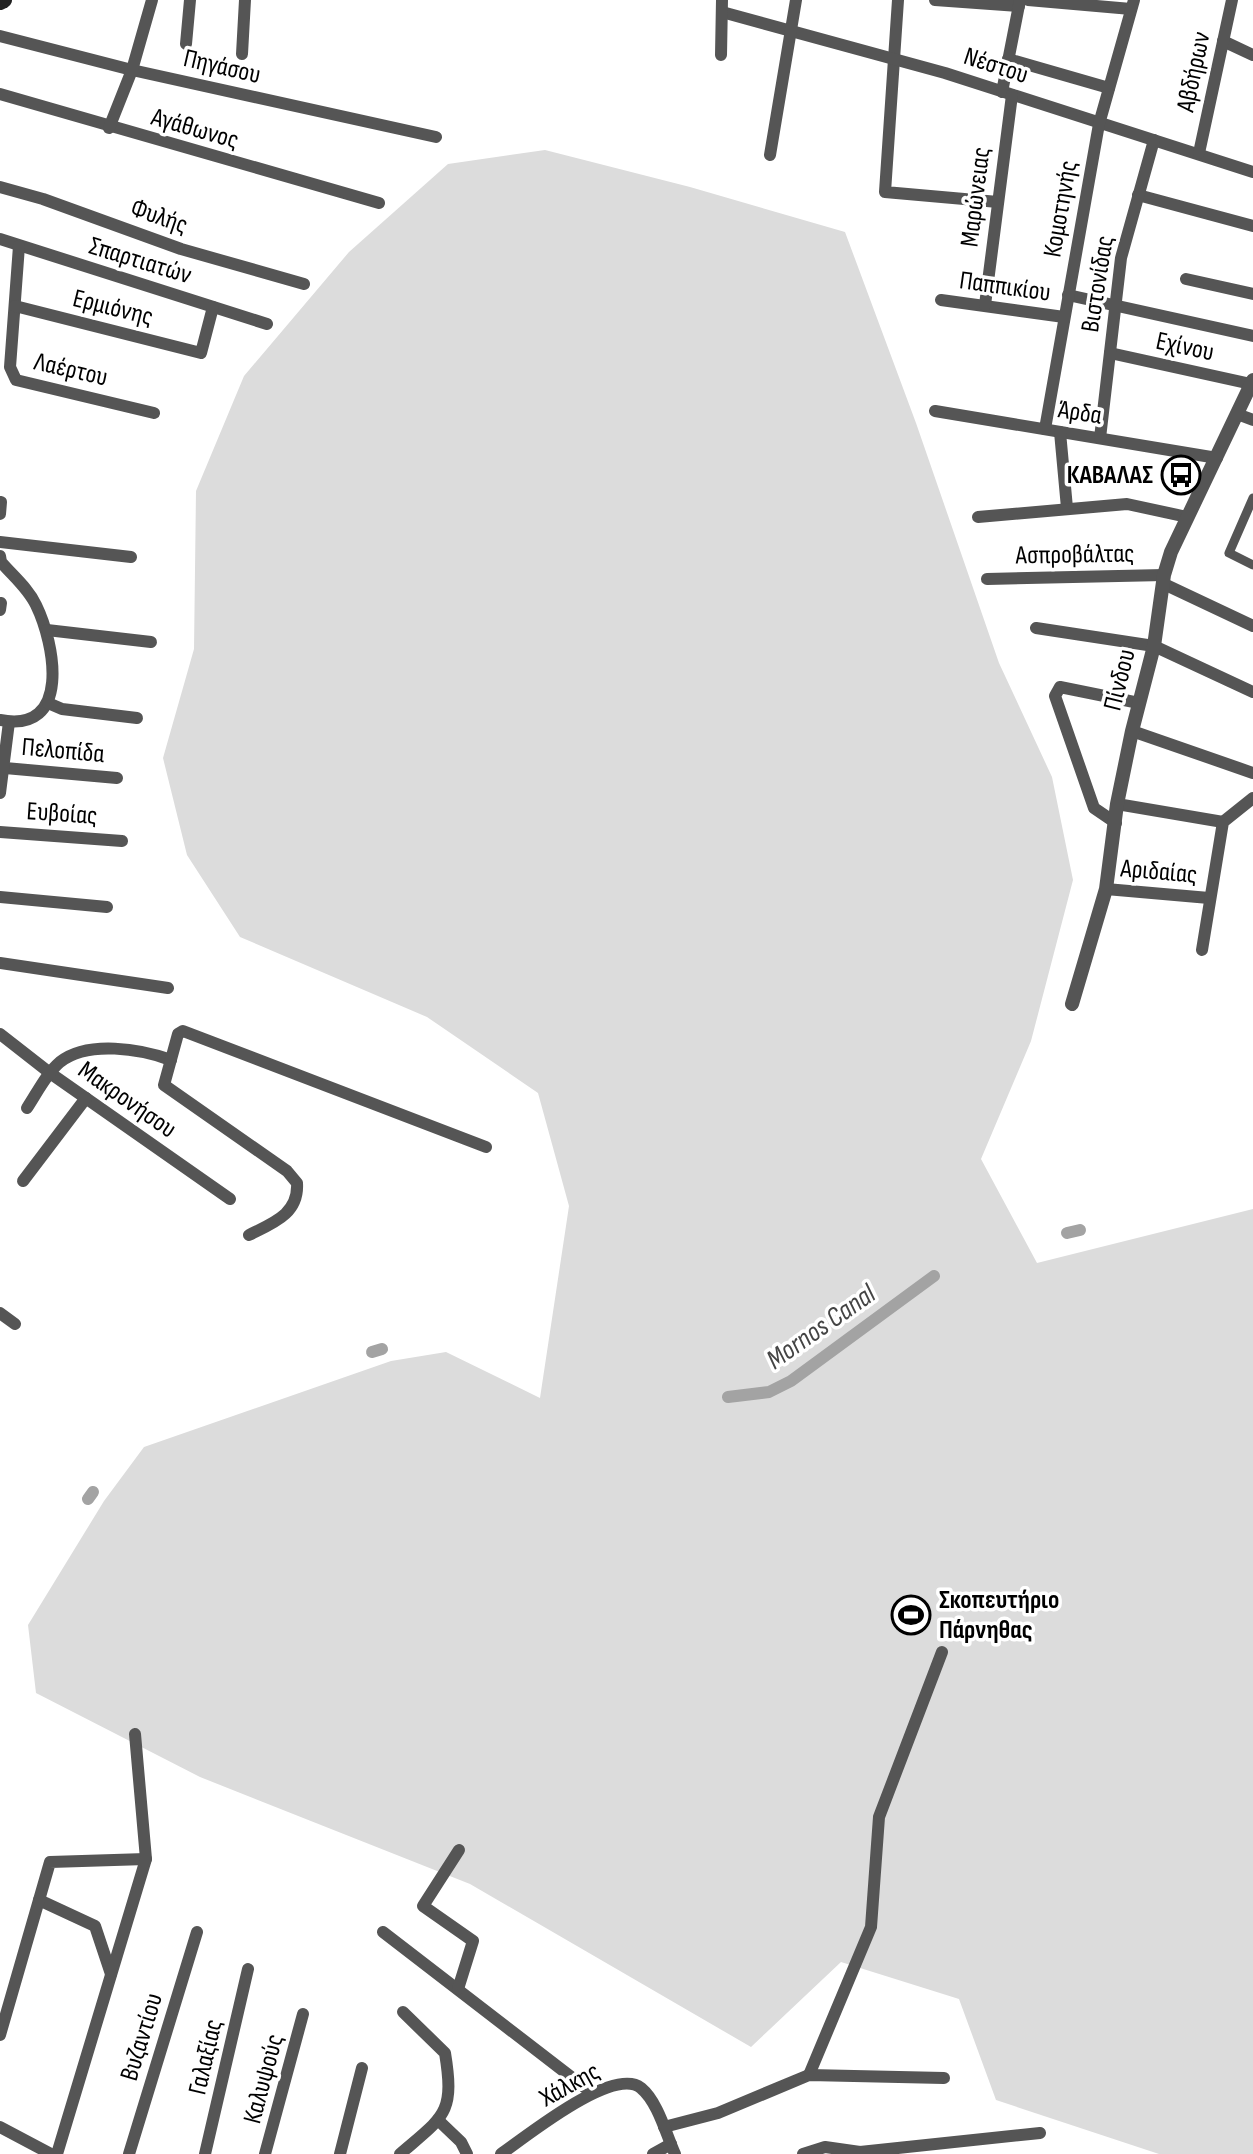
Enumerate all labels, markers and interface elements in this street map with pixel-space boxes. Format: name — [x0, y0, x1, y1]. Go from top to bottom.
street label: Αβδήρων — [1170, 29, 1218, 116]
street label: Νέστου — [960, 41, 1032, 91]
street label: Πηγάσου — [180, 43, 264, 91]
street label: Αγάθωνος — [147, 102, 242, 156]
street label: Μαρώνειας — [955, 145, 997, 249]
street label: Κομοτηνής — [1037, 158, 1085, 260]
street label: Φυλής — [126, 193, 192, 241]
street label: Σπαρτιατών — [85, 231, 195, 291]
street label: Βιστονίδας — [1075, 233, 1121, 335]
street label: Παππικίου — [957, 265, 1053, 309]
street label: Ερμιόνης — [70, 283, 156, 333]
street label: Εχίνου — [1153, 326, 1217, 368]
street label: Λαέρτου — [30, 346, 111, 393]
street label: Άρδα — [1056, 394, 1104, 432]
bus stop icon: ΚΑΒΑΛΑΣ — [1160, 454, 1202, 496]
place label: ΚΑΒΑΛΑΣ — [1067, 460, 1153, 491]
street label: Ασπροβάλτας — [1014, 538, 1135, 572]
street label: Πίνδου — [1097, 646, 1143, 714]
street label: Πελοπίδα — [20, 732, 106, 770]
street label: Ευβοίας — [26, 796, 98, 832]
street label: Αριδαίας — [1118, 853, 1199, 891]
street label: Μακρονήσου — [72, 1055, 182, 1145]
water label: Mornos Canal — [760, 1277, 883, 1376]
place label: Σκοπευτήριο Πάρνηθας — [939, 1585, 1059, 1646]
sports icon: Σκοπευτήριο Πάρνηθας — [890, 1594, 932, 1636]
street label: Βυζαντίου — [114, 1990, 170, 2084]
street label: Γαλαξίας — [182, 2016, 230, 2098]
street label: Καλυψούς — [237, 2031, 291, 2127]
street label: Χάλκης — [534, 2056, 605, 2114]

